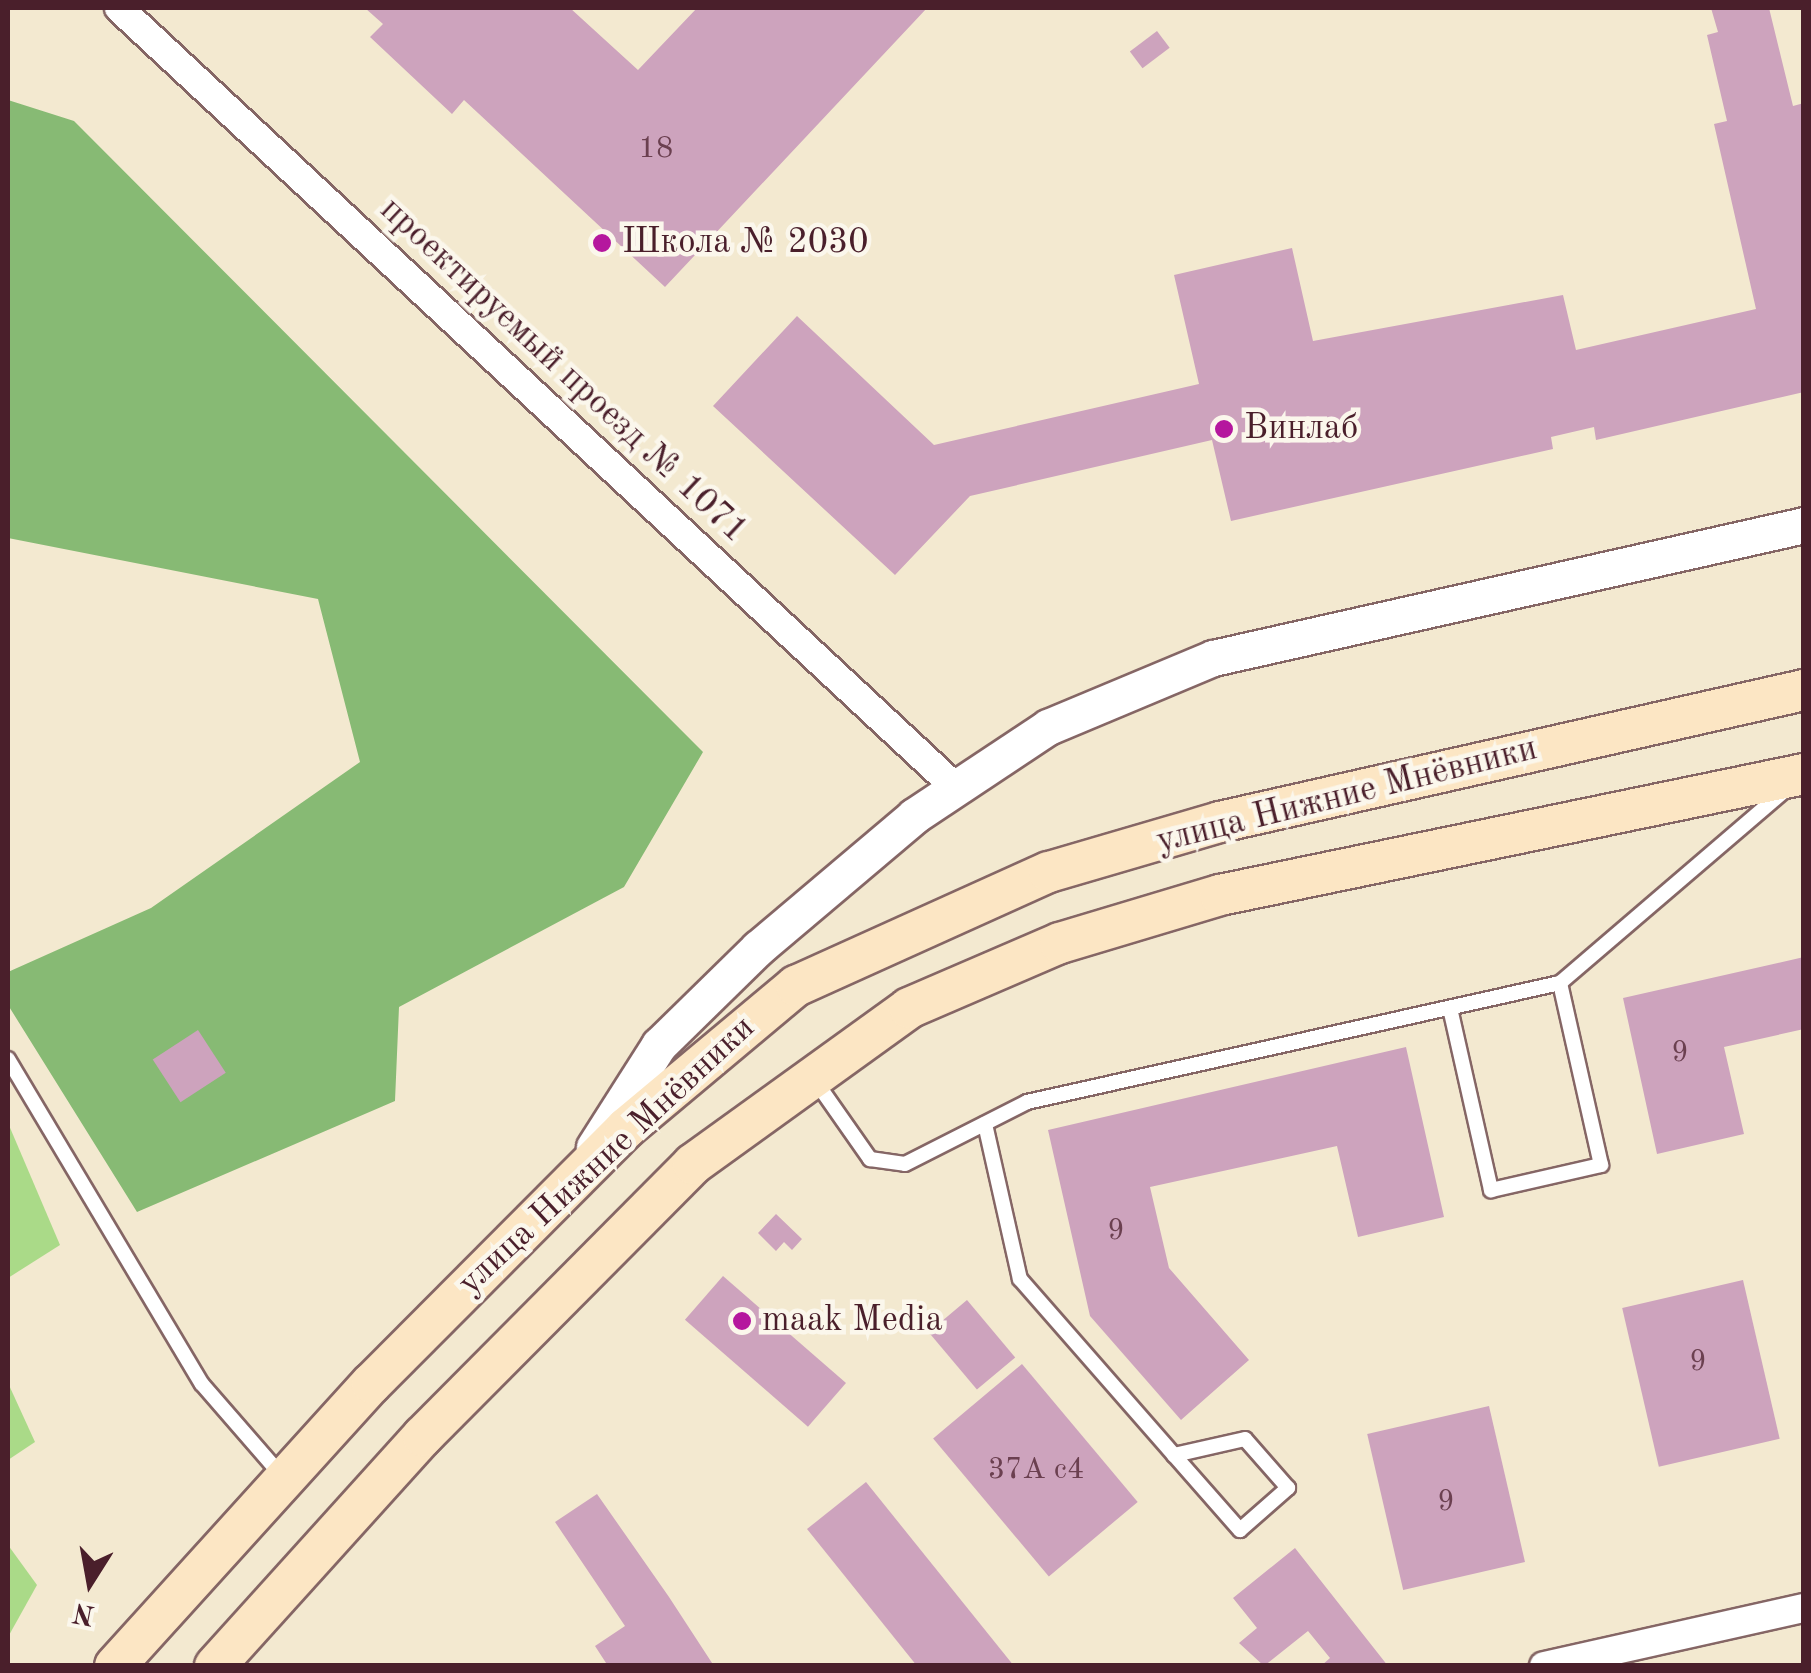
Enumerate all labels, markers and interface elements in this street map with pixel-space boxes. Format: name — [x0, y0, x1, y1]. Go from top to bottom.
house number: 18 — [639, 131, 673, 167]
street label: проектируемый проезд № 1071 — [371, 190, 755, 552]
place label: Школа № 2030 — [622, 222, 869, 264]
marker: Школа № 2030 — [591, 232, 613, 254]
place label: Винлаб — [1244, 408, 1358, 450]
marker: Винлаб — [1213, 418, 1235, 440]
street label: улица Нижние Мнёвники — [1152, 728, 1542, 864]
street label: улица Нижние Мнёвники — [450, 1007, 764, 1305]
house number: 9 — [1671, 1035, 1689, 1071]
house number: 9 — [1107, 1213, 1125, 1249]
place label: maak Media — [762, 1300, 943, 1342]
marker: maak Media — [731, 1310, 753, 1332]
house number: 9 — [1689, 1344, 1707, 1380]
house number: 37А с4 — [988, 1452, 1084, 1488]
house number: 9 — [1437, 1484, 1455, 1520]
north arrow — [40, 1533, 140, 1633]
text: N — [71, 1597, 97, 1628]

